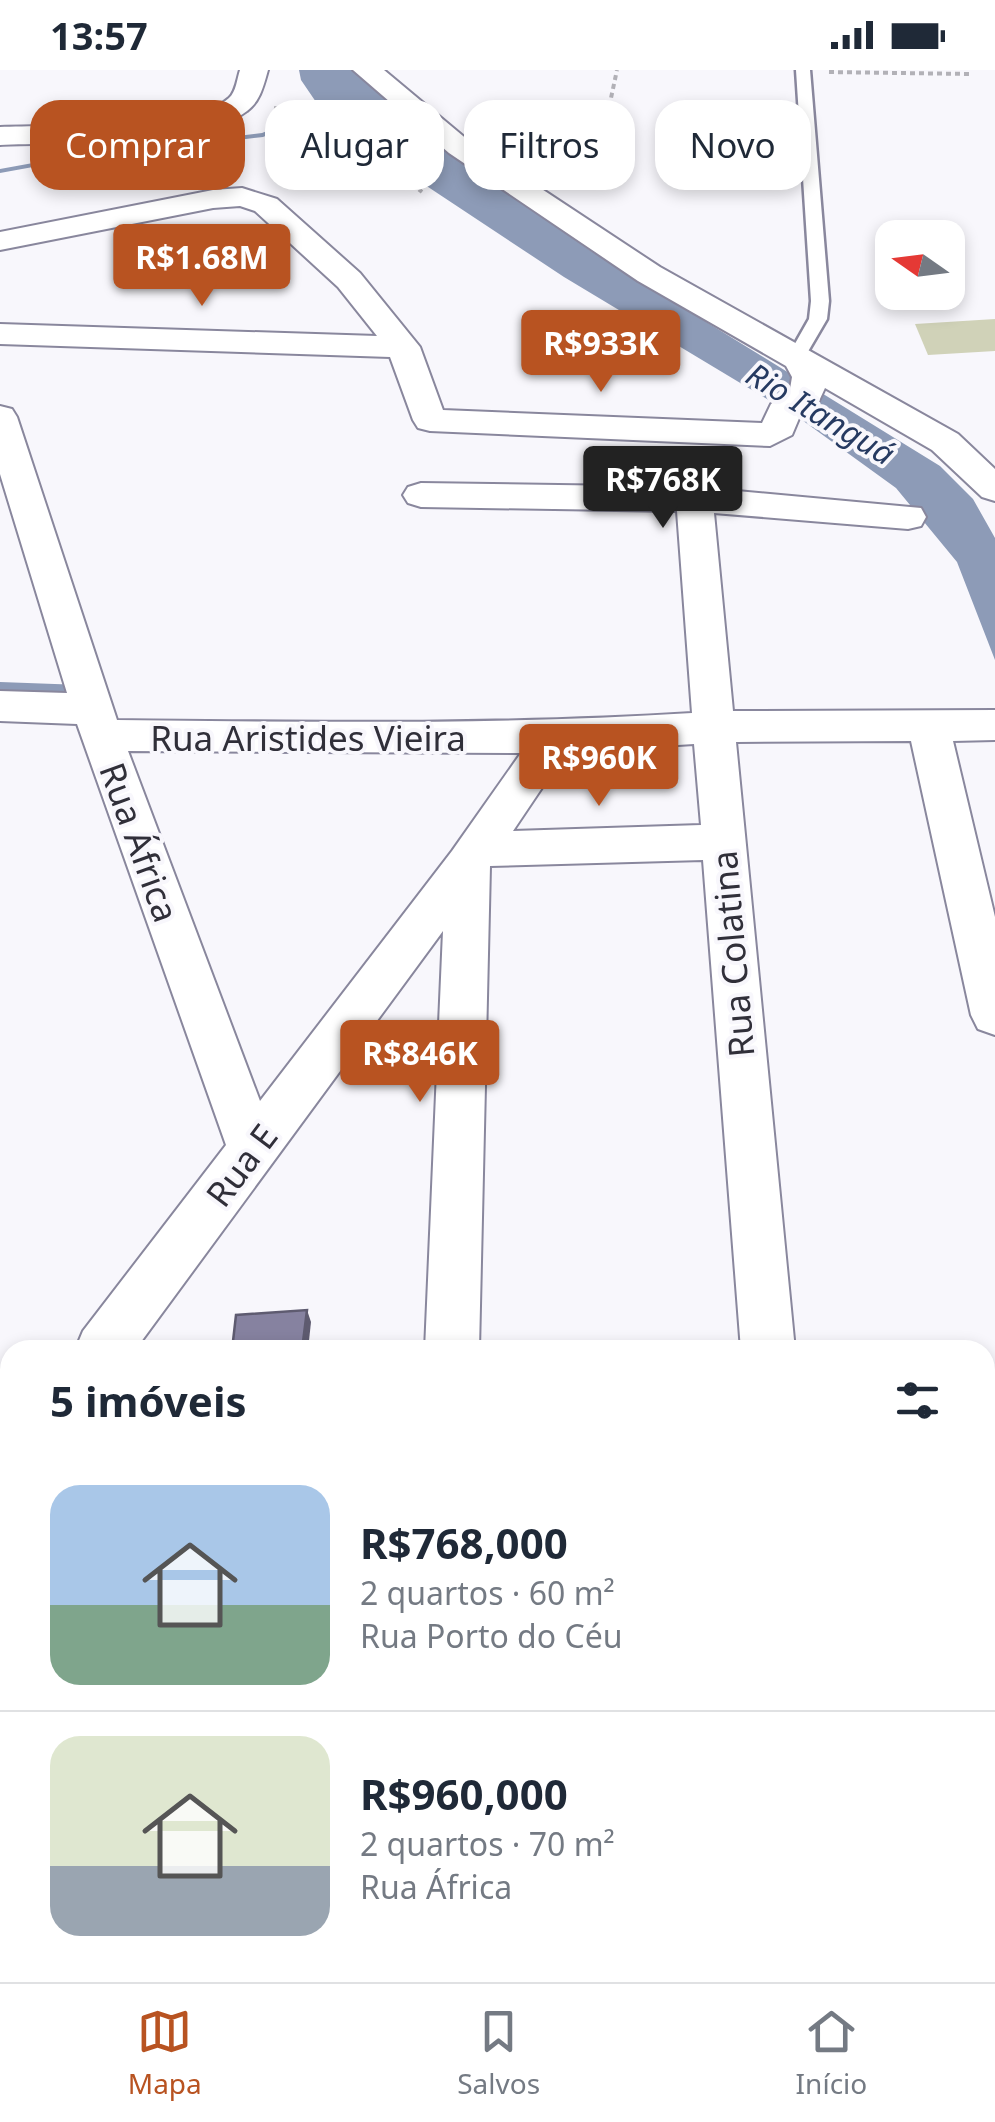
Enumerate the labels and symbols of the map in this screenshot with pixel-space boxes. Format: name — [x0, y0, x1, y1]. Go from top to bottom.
north arrow — [875, 220, 965, 310]
pin: R$1.68M — [110, 224, 294, 309]
pin: R$933K — [520, 310, 682, 395]
water label: Rio Itanguá — [739, 352, 903, 474]
pin: R$768K — [582, 446, 744, 531]
street label: Rua Aristides Vieira — [150, 714, 466, 761]
pin: R$960K — [518, 724, 680, 809]
street label: Rua África — [89, 756, 191, 928]
street label: Rua Colatina — [700, 849, 764, 1059]
pin: R$846K — [339, 1020, 501, 1105]
street label: Rua E — [195, 1114, 287, 1216]

